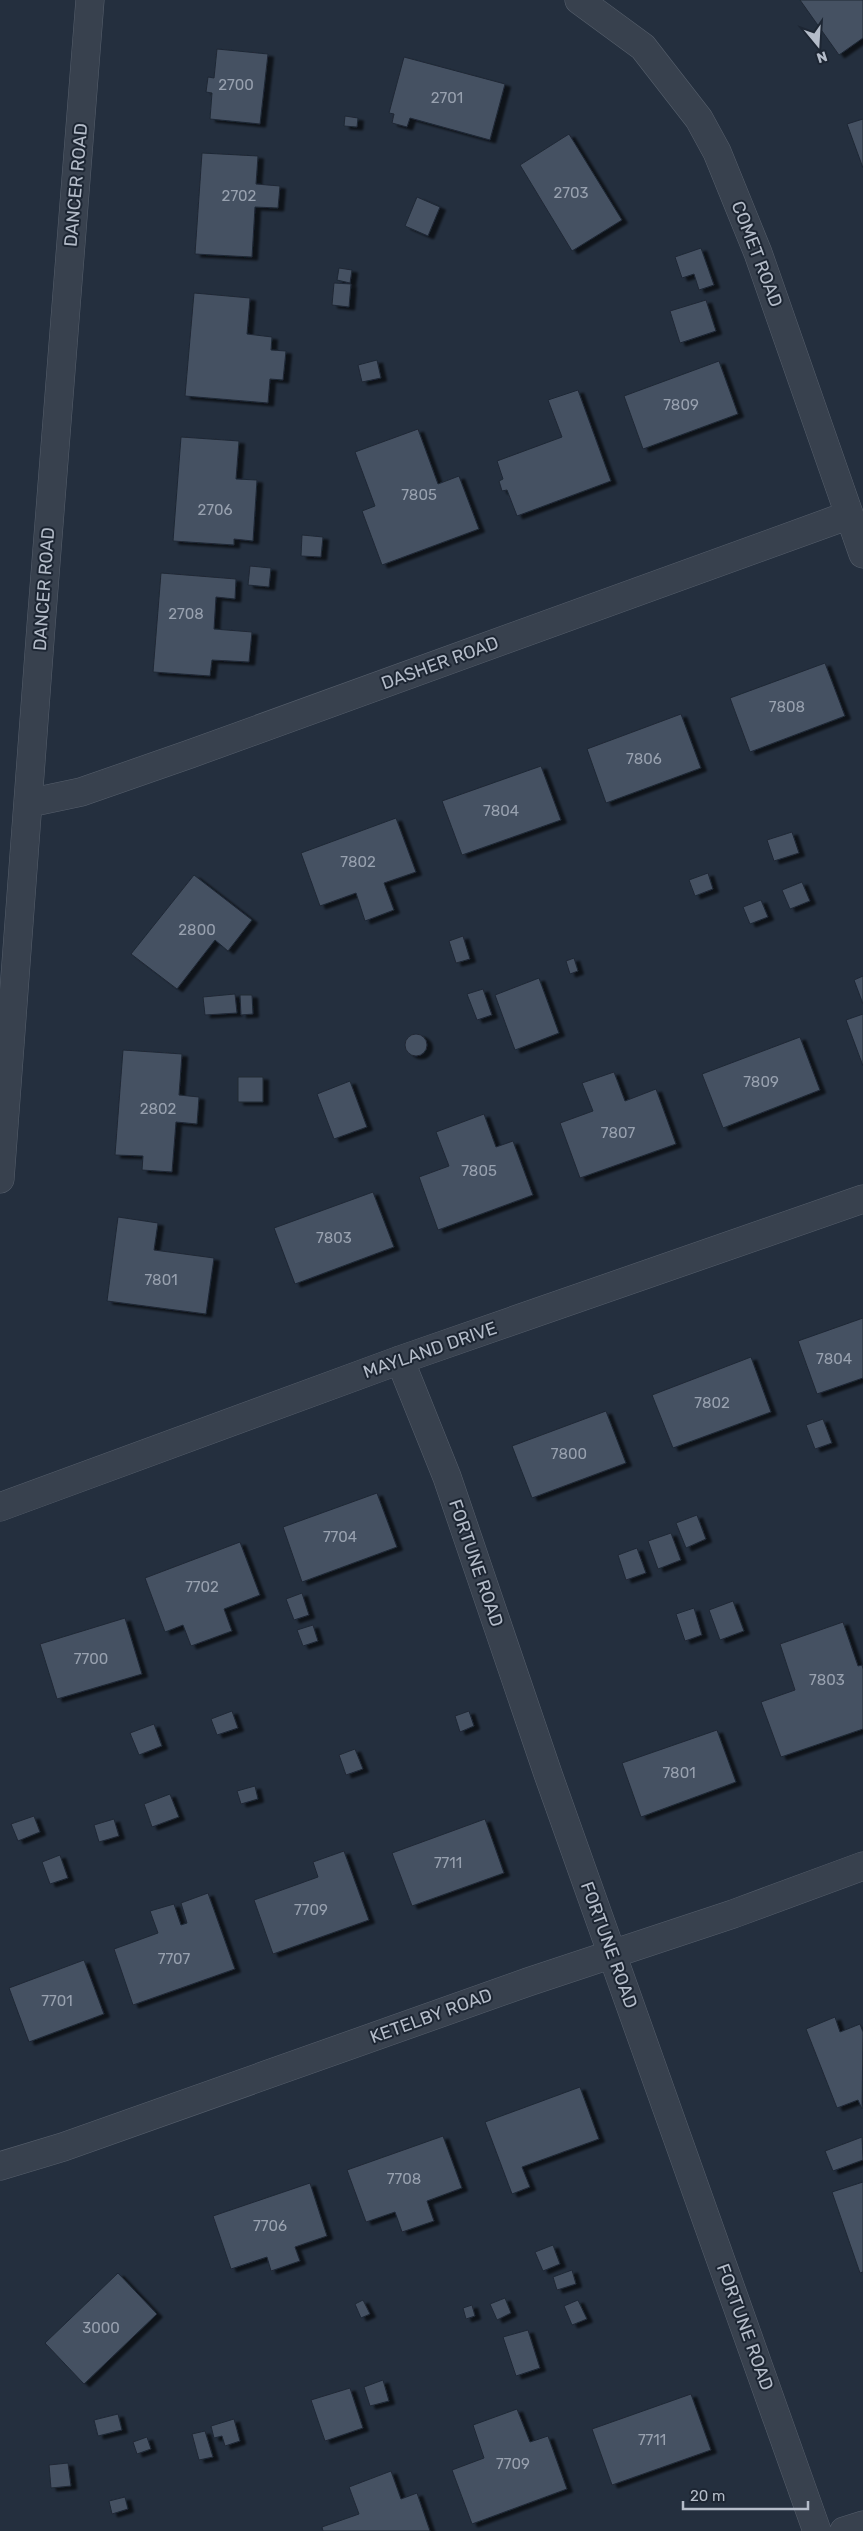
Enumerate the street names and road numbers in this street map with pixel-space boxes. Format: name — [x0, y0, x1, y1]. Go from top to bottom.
street label: DANCER ROAD — [60, 122, 92, 248]
street label: COMET ROAD — [727, 198, 787, 310]
street label: DANCER ROAD — [29, 526, 59, 652]
street label: DASHER ROAD — [378, 632, 502, 694]
street label: MAYLAND DRIVE — [360, 1317, 500, 1383]
street label: FORTUNE ROAD — [444, 1496, 508, 1630]
street label: FORTUNE ROAD — [576, 1879, 642, 2011]
street label: KETELBY ROAD — [367, 1984, 495, 2048]
street label: FORTUNE ROAD — [712, 2261, 778, 2393]

